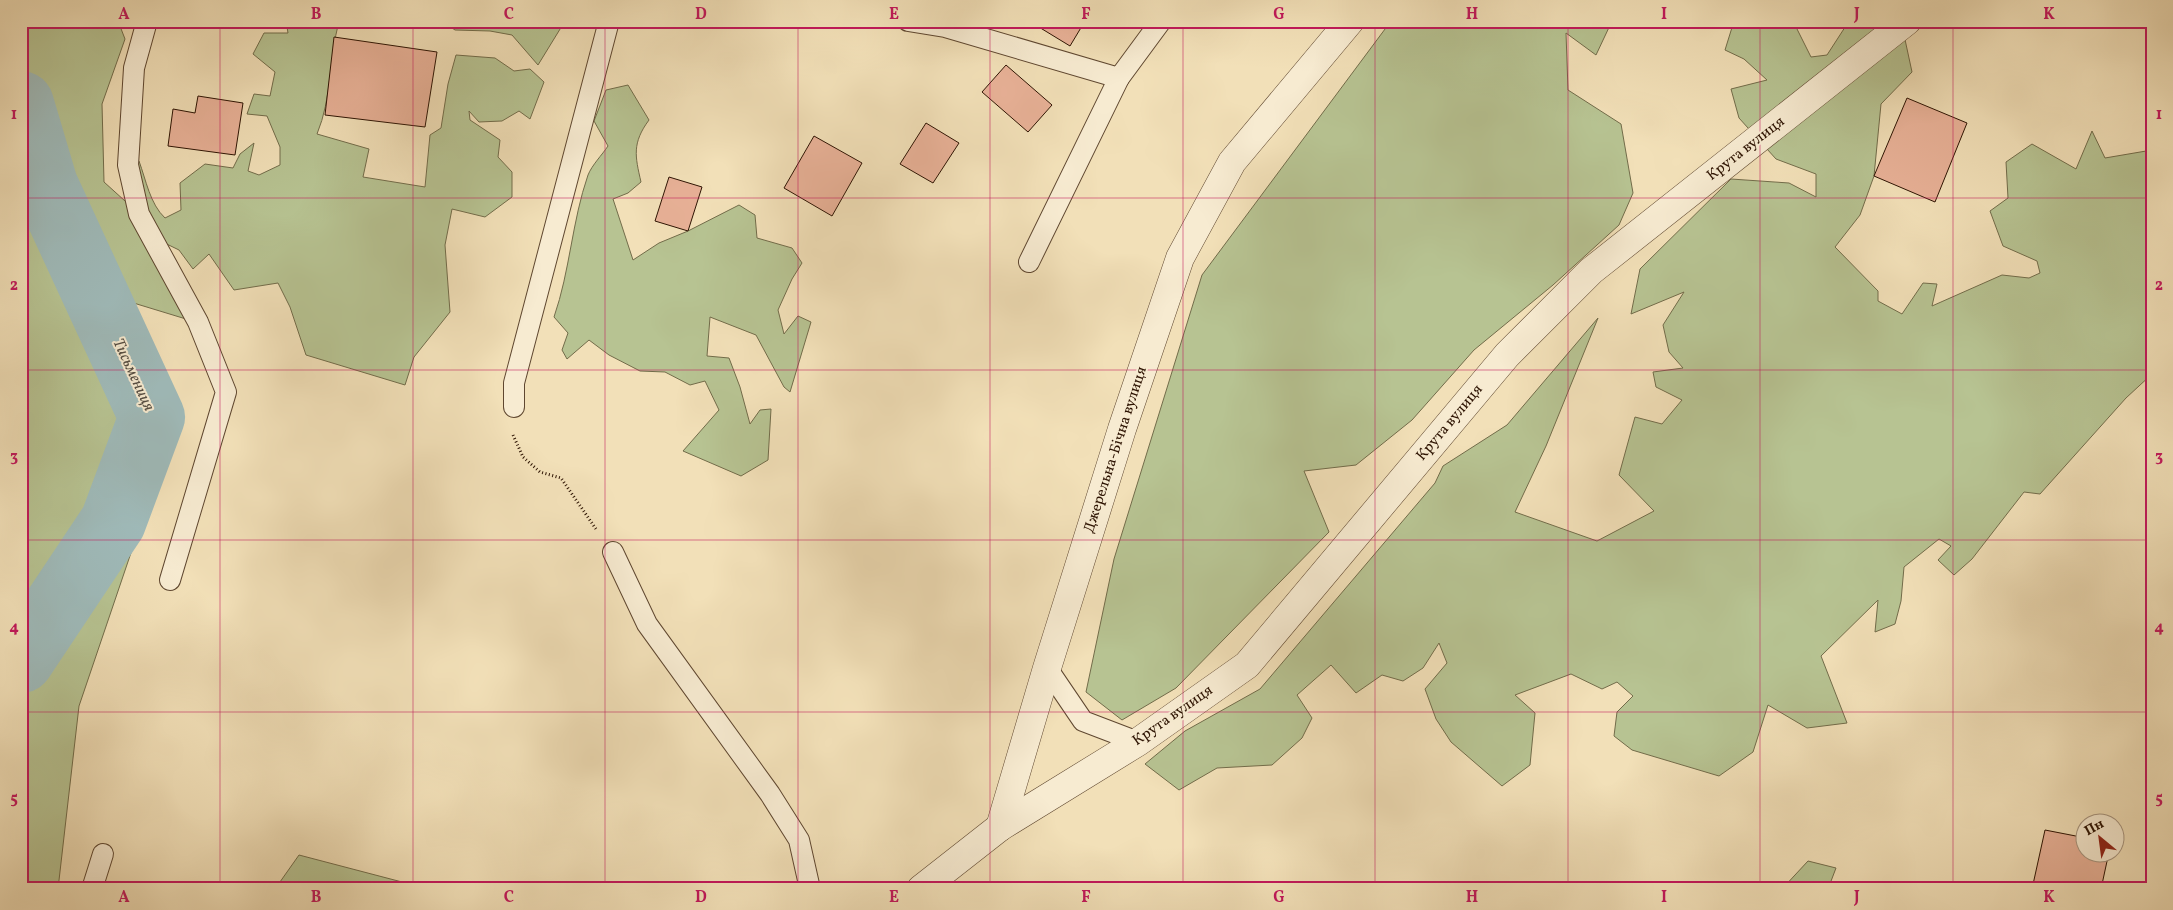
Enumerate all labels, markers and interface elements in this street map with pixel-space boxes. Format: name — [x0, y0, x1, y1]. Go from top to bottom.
text: A — [118, 4, 130, 26]
text: B — [311, 4, 322, 26]
text: C — [504, 4, 514, 26]
text: D — [695, 4, 707, 26]
text: E — [889, 4, 899, 26]
text: F — [1081, 4, 1091, 26]
text: G — [1273, 4, 1285, 26]
text: H — [1466, 4, 1478, 26]
text: I — [1661, 4, 1667, 26]
text: J — [1853, 4, 1860, 26]
text: K — [2043, 4, 2055, 26]
text: 1 — [11, 104, 17, 126]
text: 1 — [2156, 104, 2162, 126]
street label: Крута вулиця — [1703, 112, 1790, 186]
text: 2 — [10, 275, 18, 297]
text: 2 — [2155, 275, 2163, 297]
water label: Тисьмениця — [107, 335, 159, 415]
street label: Джерельна-Бічна вулиця — [1079, 364, 1153, 536]
street label: Крута вулиця — [1412, 380, 1488, 466]
text: 3 — [10, 446, 18, 468]
text: 3 — [2155, 446, 2163, 468]
text: 4 — [9, 617, 19, 639]
text: 4 — [2154, 617, 2164, 639]
street label: Крута вулиця — [1129, 680, 1218, 752]
text: 5 — [10, 788, 18, 810]
text: 5 — [2155, 788, 2163, 810]
north arrow — [2076, 812, 2126, 862]
text: Пн — [2081, 815, 2108, 841]
text: A — [118, 887, 130, 909]
text: B — [311, 887, 322, 909]
text: C — [504, 887, 514, 909]
text: D — [695, 887, 707, 909]
text: E — [889, 887, 899, 909]
text: F — [1081, 887, 1091, 909]
text: G — [1273, 887, 1285, 909]
text: H — [1466, 887, 1478, 909]
text: I — [1661, 887, 1667, 909]
text: J — [1853, 887, 1860, 909]
text: K — [2043, 887, 2055, 909]

